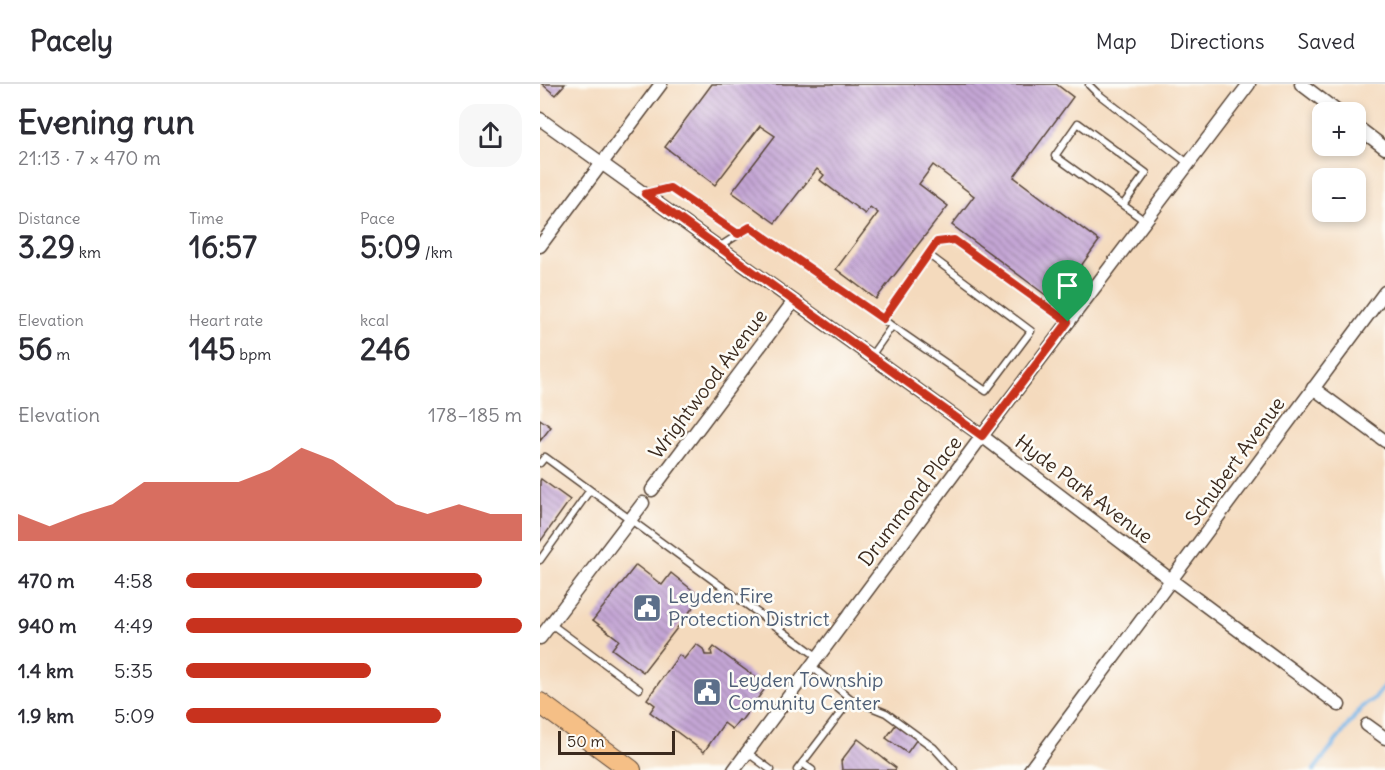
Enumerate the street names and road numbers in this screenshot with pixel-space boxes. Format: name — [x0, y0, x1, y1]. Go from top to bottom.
street label: Wrightwood Avenue — [643, 304, 772, 464]
street label: Schubert Avenue — [1180, 391, 1290, 530]
street label: Hyde Park Avenue — [1010, 429, 1158, 549]
street label: Drummond Place — [852, 431, 967, 571]

